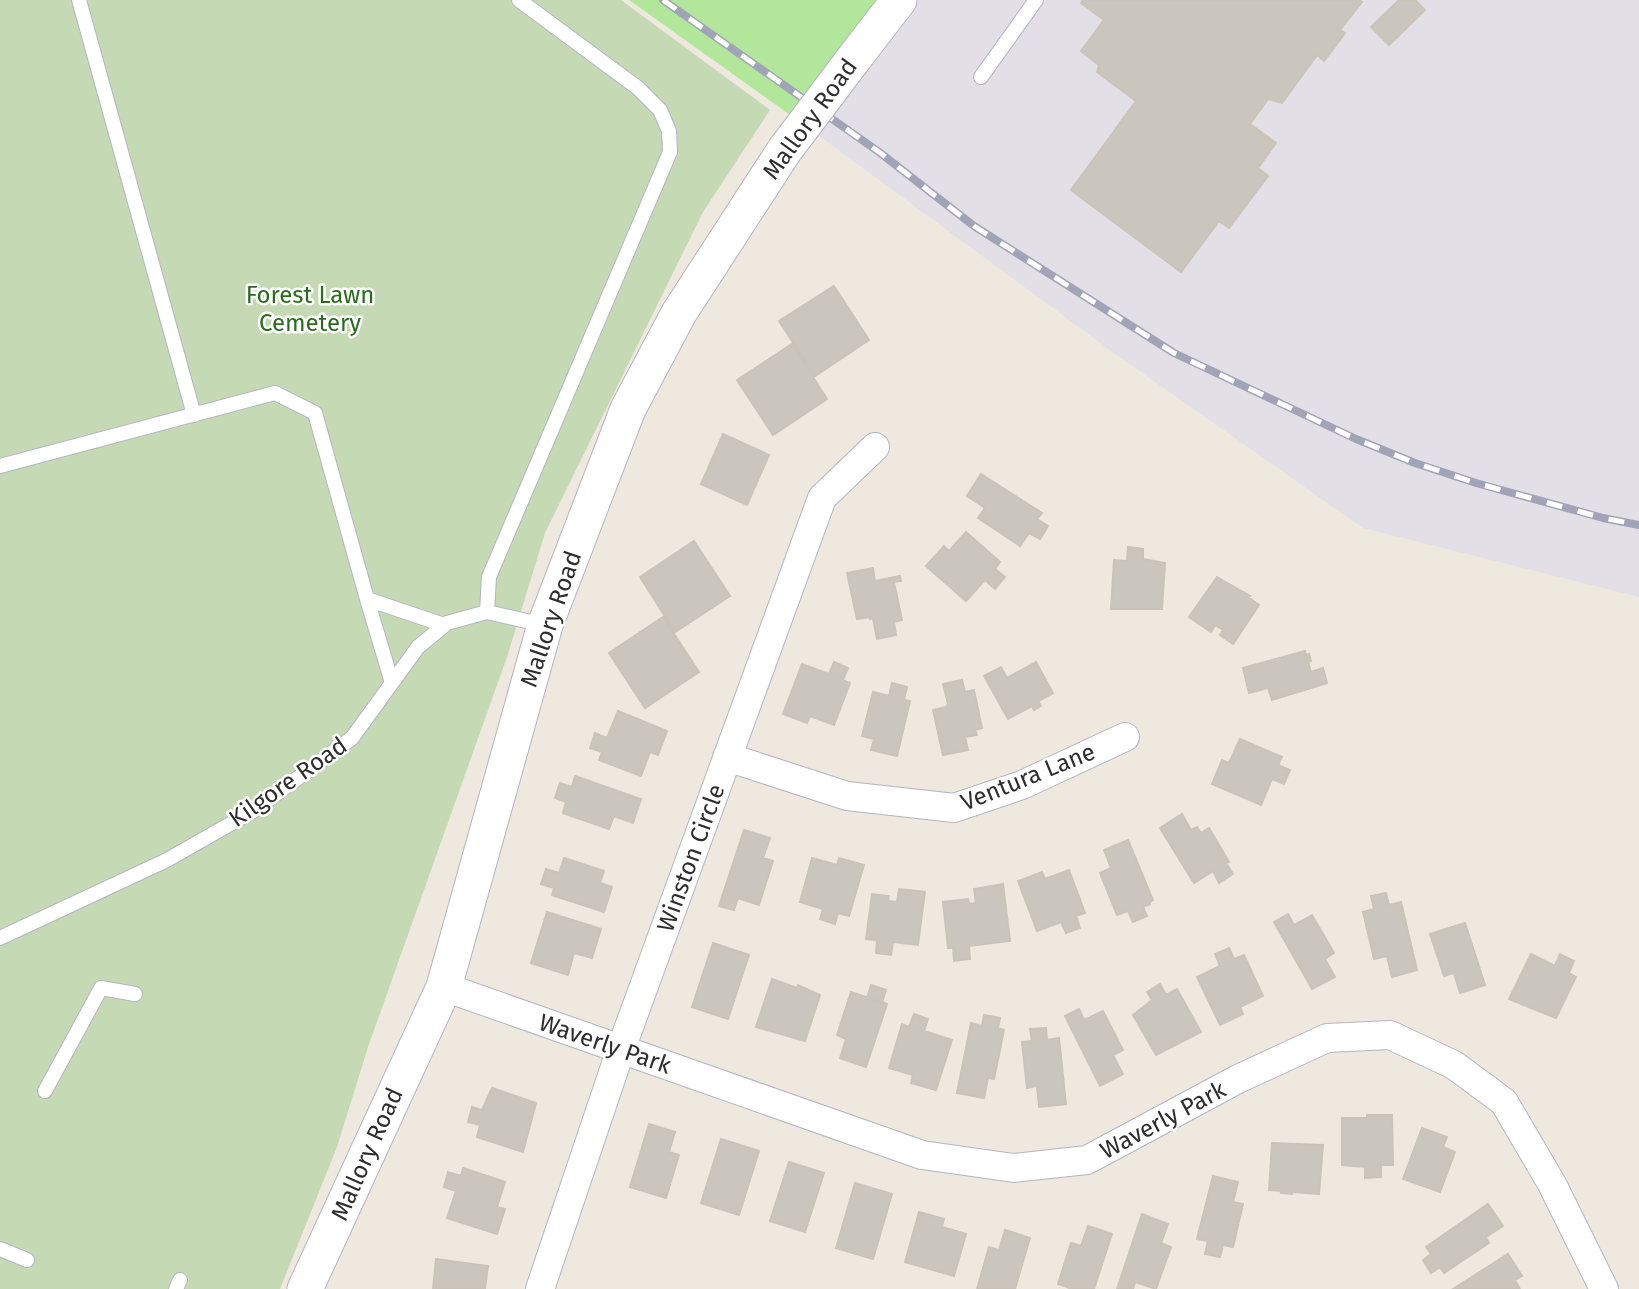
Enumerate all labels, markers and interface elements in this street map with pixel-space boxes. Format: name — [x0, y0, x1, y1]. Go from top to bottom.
street label: Mallory Road — [757, 53, 863, 185]
park label: Forest Lawn Cemetery — [246, 281, 374, 337]
street label: Mallory Road — [515, 547, 587, 691]
street label: Kilgore Road — [224, 731, 352, 833]
street label: Ventura Lane — [957, 737, 1099, 817]
street label: Winston Circle — [651, 780, 731, 936]
street label: Waverly Park — [535, 1008, 675, 1080]
street label: Waverly Park — [1095, 1075, 1231, 1165]
street label: Mallory Road — [325, 1083, 409, 1225]

